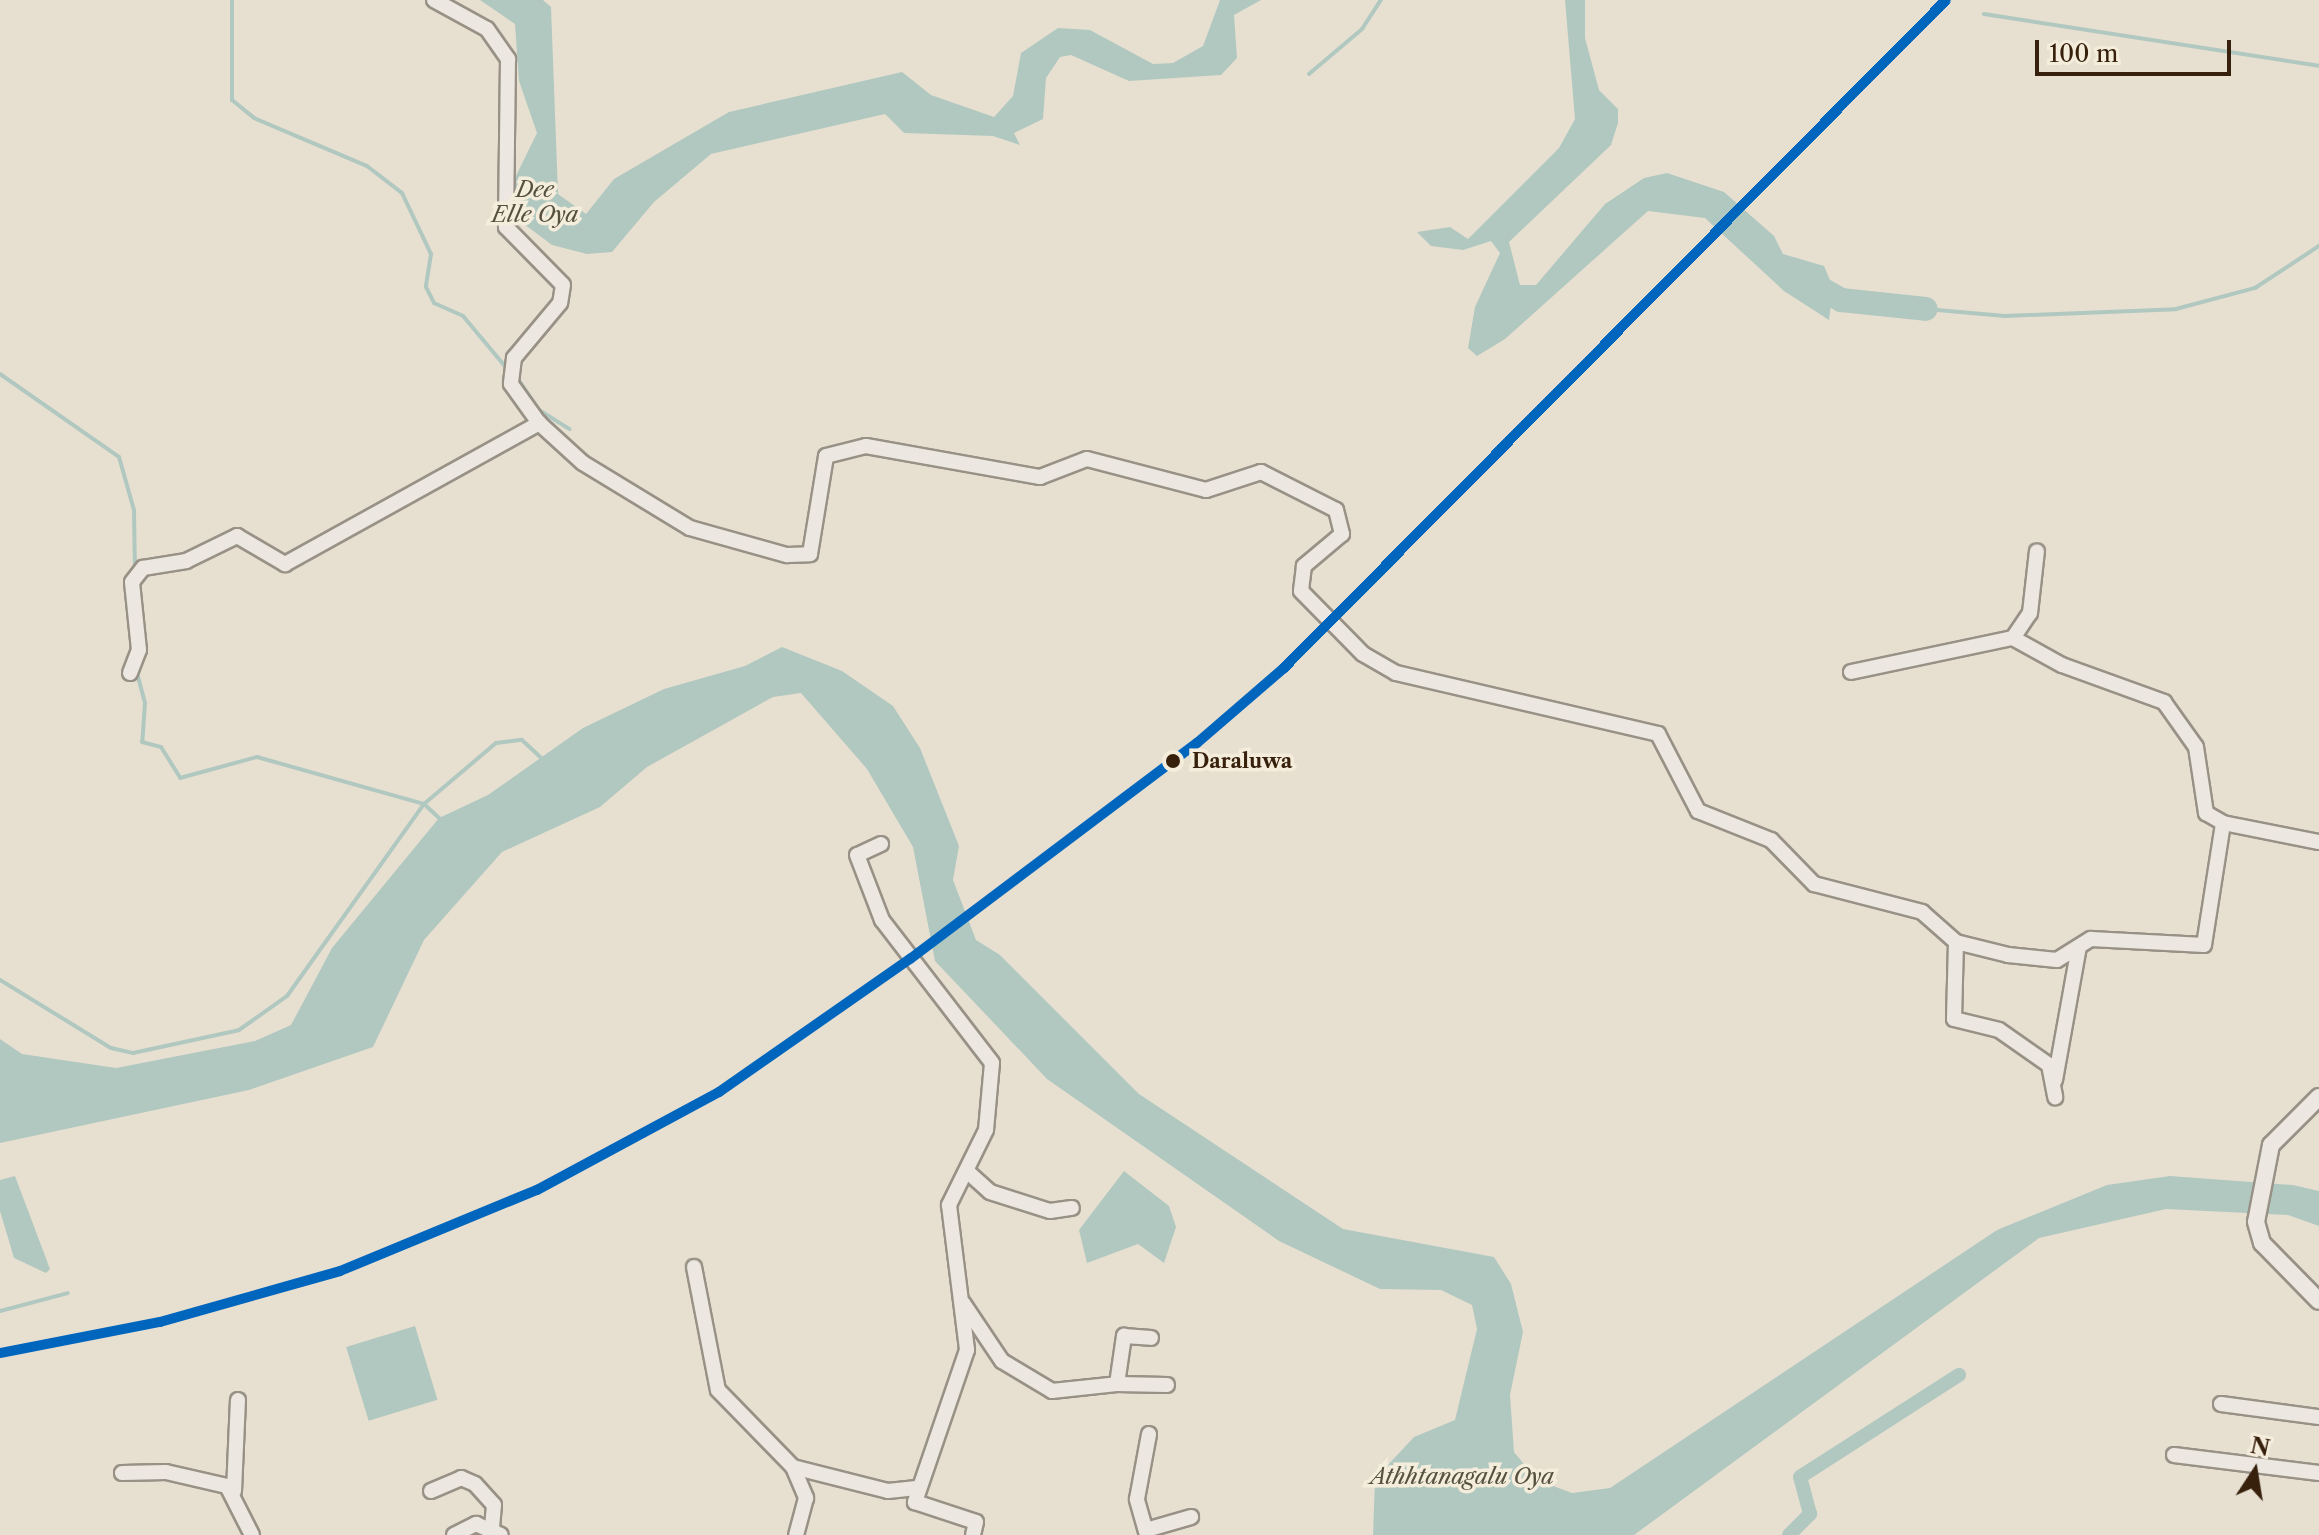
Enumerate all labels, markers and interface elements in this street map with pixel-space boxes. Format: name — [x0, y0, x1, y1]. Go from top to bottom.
scale bar — [2039, 24, 2235, 74]
text: 100 m — [2049, 39, 2118, 68]
water label: Dee Elle Oya — [492, 176, 578, 228]
marker: Daraluwa — [1161, 749, 1185, 773]
place label: Daraluwa — [1192, 749, 1292, 773]
north arrow — [2215, 1431, 2295, 1511]
text: N — [2248, 1432, 2272, 1462]
water label: Athhtanagalu Oya — [1370, 1464, 1554, 1490]

